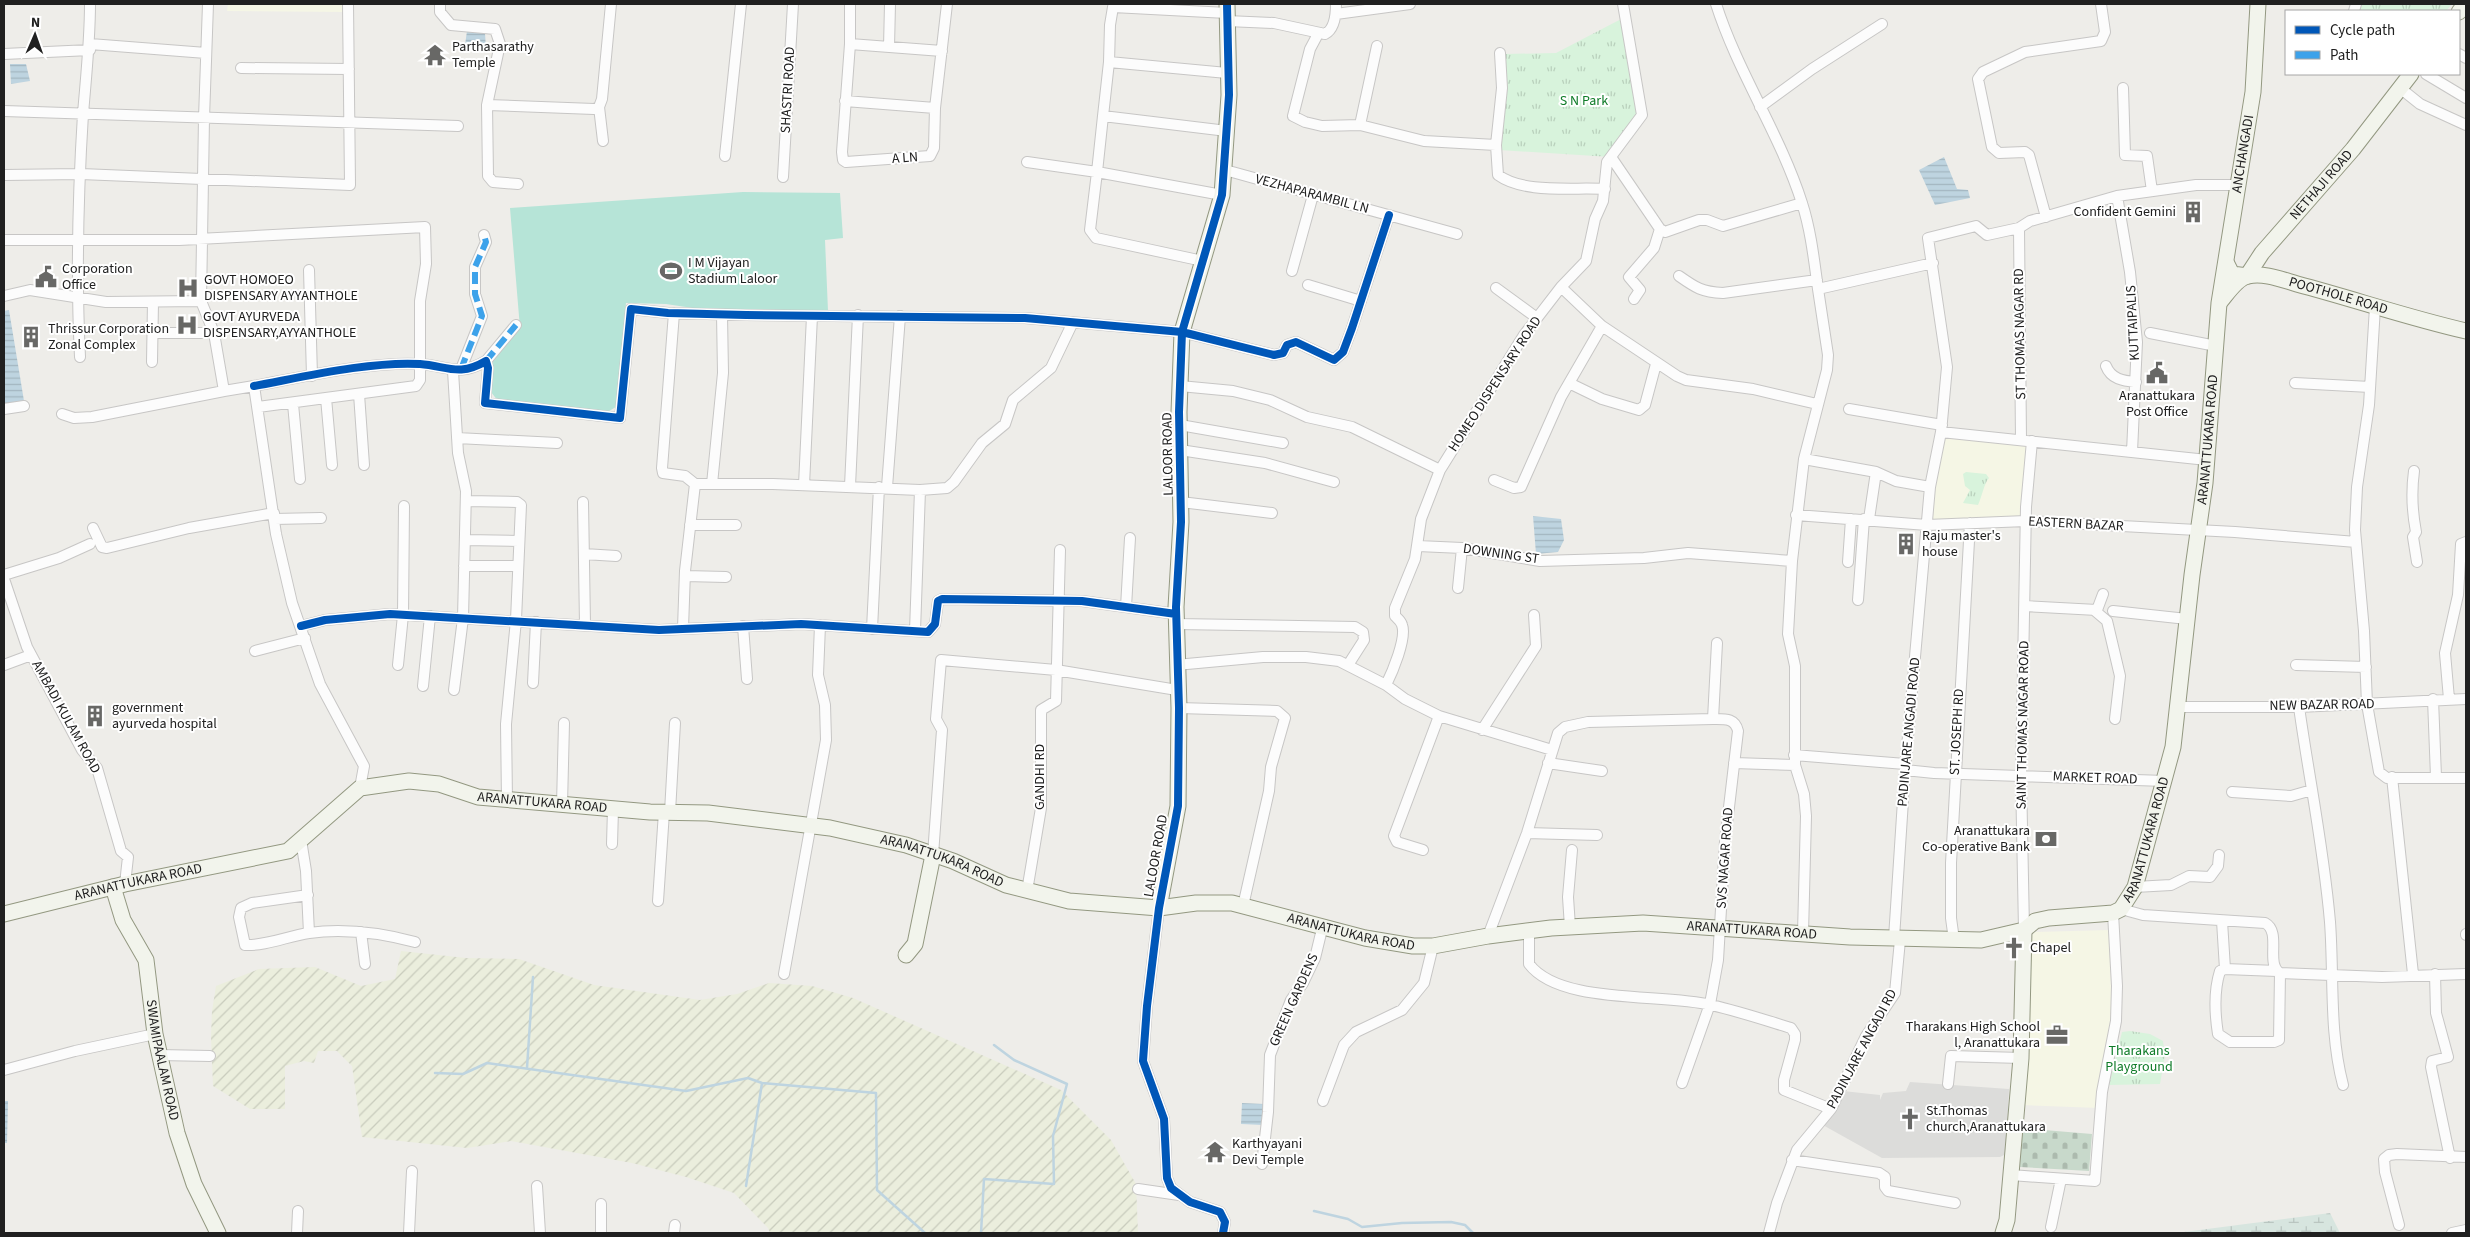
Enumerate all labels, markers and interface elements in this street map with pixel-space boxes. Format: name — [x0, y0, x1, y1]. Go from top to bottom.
north arrow — [10, 10, 60, 60]
legend — [2285, 10, 2460, 75]
text: N — [30, 13, 40, 33]
text: Cycle path — [2330, 20, 2395, 41]
place label: Parthasarathy Temple — [452, 37, 534, 73]
temple icon: Parthasarathy Temple — [422, 42, 448, 68]
text: Path — [2330, 45, 2358, 66]
street label: SHASTRI ROAD — [776, 46, 800, 134]
park label: S N Park — [1560, 91, 1608, 111]
street label: ANCHANGADI — [2227, 113, 2259, 195]
street label: NETHAJI ROAD — [2285, 146, 2358, 225]
street label: A LN — [891, 147, 919, 169]
street label: VEZHAPARAMBIL LN — [1253, 169, 1371, 219]
building icon: Confident Gemini — [2180, 199, 2206, 225]
place label: Confident Gemini — [2074, 202, 2176, 222]
place label: I M Vijayan Stadium Laloor — [688, 253, 777, 289]
sports icon: I M Vijayan Stadium Laloor — [658, 258, 684, 284]
place label: Corporation Office — [62, 259, 133, 295]
public building icon: Corporation Office — [33, 264, 59, 290]
street label: ST THOMAS NAGAR RD — [2009, 268, 2031, 400]
place label: GOVT HOMOEO DISPENSARY AYYANTHOLE — [204, 270, 358, 306]
street label: POOTHOLE ROAD — [2286, 272, 2390, 320]
hospital icon: GOVT HOMOEO DISPENSARY AYYANTHOLE — [175, 275, 201, 301]
street label: KUTTAIPALIS — [2121, 285, 2145, 361]
place label: GOVT AYURVEDA DISPENSARY,AYYANTHOLE — [203, 307, 356, 343]
hospital icon: GOVT AYURVEDA DISPENSARY,AYYANTHOLE — [174, 312, 200, 338]
street label: HOMEO DISPENSARY ROAD — [1444, 312, 1546, 456]
place label: Thrissur Corporation Zonal Complex — [48, 319, 169, 355]
building icon: Thrissur Corporation Zonal Complex — [18, 324, 44, 350]
public building icon: Aranattukara Post Office — [2144, 360, 2170, 386]
street label: ARANATTUKARA ROAD — [2192, 374, 2223, 506]
place label: Aranattukara Post Office — [2119, 386, 2195, 422]
street label: LALOOR ROAD — [1157, 412, 1179, 496]
street label: EASTERN BAZAR — [2028, 512, 2124, 536]
place label: Raju master's house — [1922, 526, 2001, 562]
building icon: Raju master's house — [1893, 531, 1919, 557]
street label: DOWNING ST — [1462, 539, 1541, 569]
street label: SAINT THOMAS NAGAR ROAD — [2012, 640, 2034, 810]
street label: PADINJARE ANGADI ROAD — [1893, 656, 1925, 808]
street label: AMBADI KULAM ROAD — [27, 657, 105, 777]
street label: ST. JOSEPH RD — [1945, 688, 1969, 776]
street label: NEW BAZAR ROAD — [2269, 694, 2375, 716]
place label: government ayurveda hospital — [112, 698, 217, 734]
building icon: government ayurveda hospital — [82, 703, 108, 729]
street label: GANDHI RD — [1030, 744, 1050, 810]
street label: MARKET ROAD — [2052, 767, 2138, 789]
street label: ARANATTUKARA ROAD — [2118, 775, 2174, 906]
street label: ARANATTUKARA ROAD — [477, 787, 608, 818]
street label: SVS NAGAR ROAD — [1711, 807, 1739, 909]
street label: LALOOR ROAD — [1139, 813, 1173, 899]
place label: Aranattukara Co-operative Bank — [1922, 821, 2030, 857]
bank icon: Aranattukara Co-operative Bank — [2033, 826, 2059, 852]
street label: ARANATTUKARA ROAD — [878, 830, 1007, 893]
street label: ARANATTUKARA ROAD — [72, 859, 204, 906]
street label: ARANATTUKARA ROAD — [1285, 908, 1416, 956]
street label: ARANATTUKARA ROAD — [1686, 916, 1817, 945]
church icon: Chapel — [2001, 935, 2027, 961]
place label: Chapel — [2030, 938, 2071, 958]
street label: GREEN GARDENS — [1265, 950, 1323, 1050]
street label: PADINJARE ANGADI RD — [1822, 985, 1902, 1113]
street label: SWAMIPAALAM ROAD — [141, 998, 184, 1122]
place label: Tharakans High School l, Aranattukara — [1906, 1017, 2040, 1053]
office icon: Tharakans High School l, Aranattukara — [2044, 1022, 2070, 1048]
park label: Tharakans Playground — [2105, 1041, 2173, 1077]
place label: St.Thomas church,Aranattukara — [1926, 1101, 2046, 1137]
church icon: St.Thomas church,Aranattukara — [1897, 1106, 1923, 1132]
place label: Karthyayani Devi Temple — [1232, 1134, 1304, 1170]
temple icon: Karthyayani Devi Temple — [1202, 1139, 1228, 1165]

